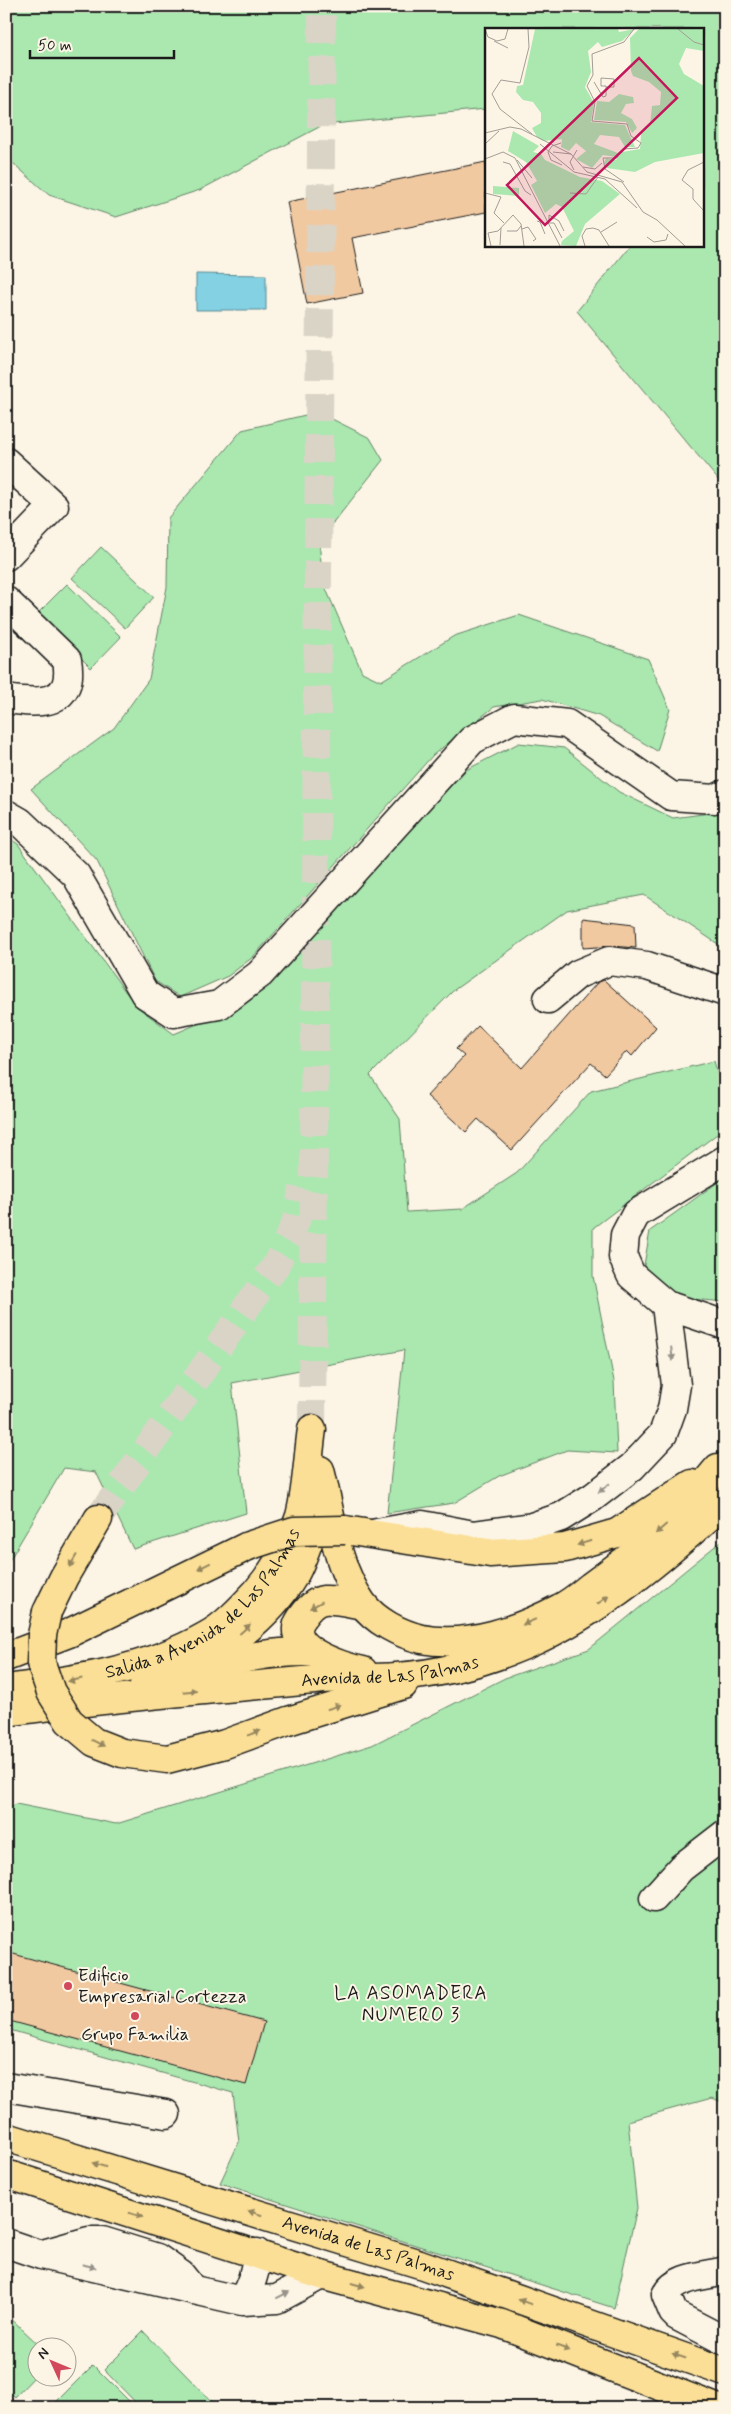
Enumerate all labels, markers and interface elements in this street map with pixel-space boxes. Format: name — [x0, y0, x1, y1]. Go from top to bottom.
scale bar — [30, 28, 174, 60]
inset map — [485, 28, 704, 246]
text: 50 m — [38, 36, 72, 56]
one-way arrow — [668, 1346, 676, 1362]
one-way arrow — [597, 1483, 611, 1493]
one-way arrow — [655, 1524, 668, 1535]
street label: Salida a Avenida de Las Palmas — [103, 1525, 306, 1685]
one-way arrow — [577, 1539, 592, 1547]
one-way arrow — [69, 1555, 78, 1568]
one-way arrow — [197, 1562, 211, 1570]
one-way arrow — [597, 1595, 610, 1605]
one-way arrow — [309, 1600, 322, 1609]
one-way arrow — [522, 1618, 536, 1626]
one-way arrow — [239, 1623, 252, 1634]
street label: Avenida de Las Palmas — [300, 1650, 482, 1693]
one-way arrow — [67, 1676, 83, 1684]
one-way arrow — [183, 1687, 199, 1695]
one-way arrow — [327, 1702, 342, 1710]
one-way arrow — [247, 1729, 262, 1736]
one-way arrow — [91, 1739, 106, 1747]
place label: Edificio Empresarial Cortezza — [78, 1964, 247, 2009]
marker: Edificio Empresarial Cortezza — [62, 1980, 74, 1992]
district label: LA ASOMADERA NUMERO 3 — [334, 1981, 488, 2028]
marker: Grupo Familia — [129, 2010, 141, 2022]
place label: Grupo Familia — [81, 2023, 189, 2047]
one-way arrow — [92, 2161, 107, 2169]
one-way arrow — [247, 2209, 262, 2217]
street label: Avenida de Las Palmas — [279, 2210, 457, 2287]
one-way arrow — [129, 2211, 144, 2219]
one-way arrow — [81, 2262, 96, 2270]
one-way arrow — [350, 2281, 365, 2289]
one-way arrow — [276, 2291, 291, 2299]
one-way arrow — [517, 2298, 532, 2306]
north arrow — [28, 2336, 78, 2386]
text: N — [34, 2344, 53, 2363]
one-way arrow — [556, 2344, 571, 2352]
one-way arrow — [671, 2352, 686, 2359]

